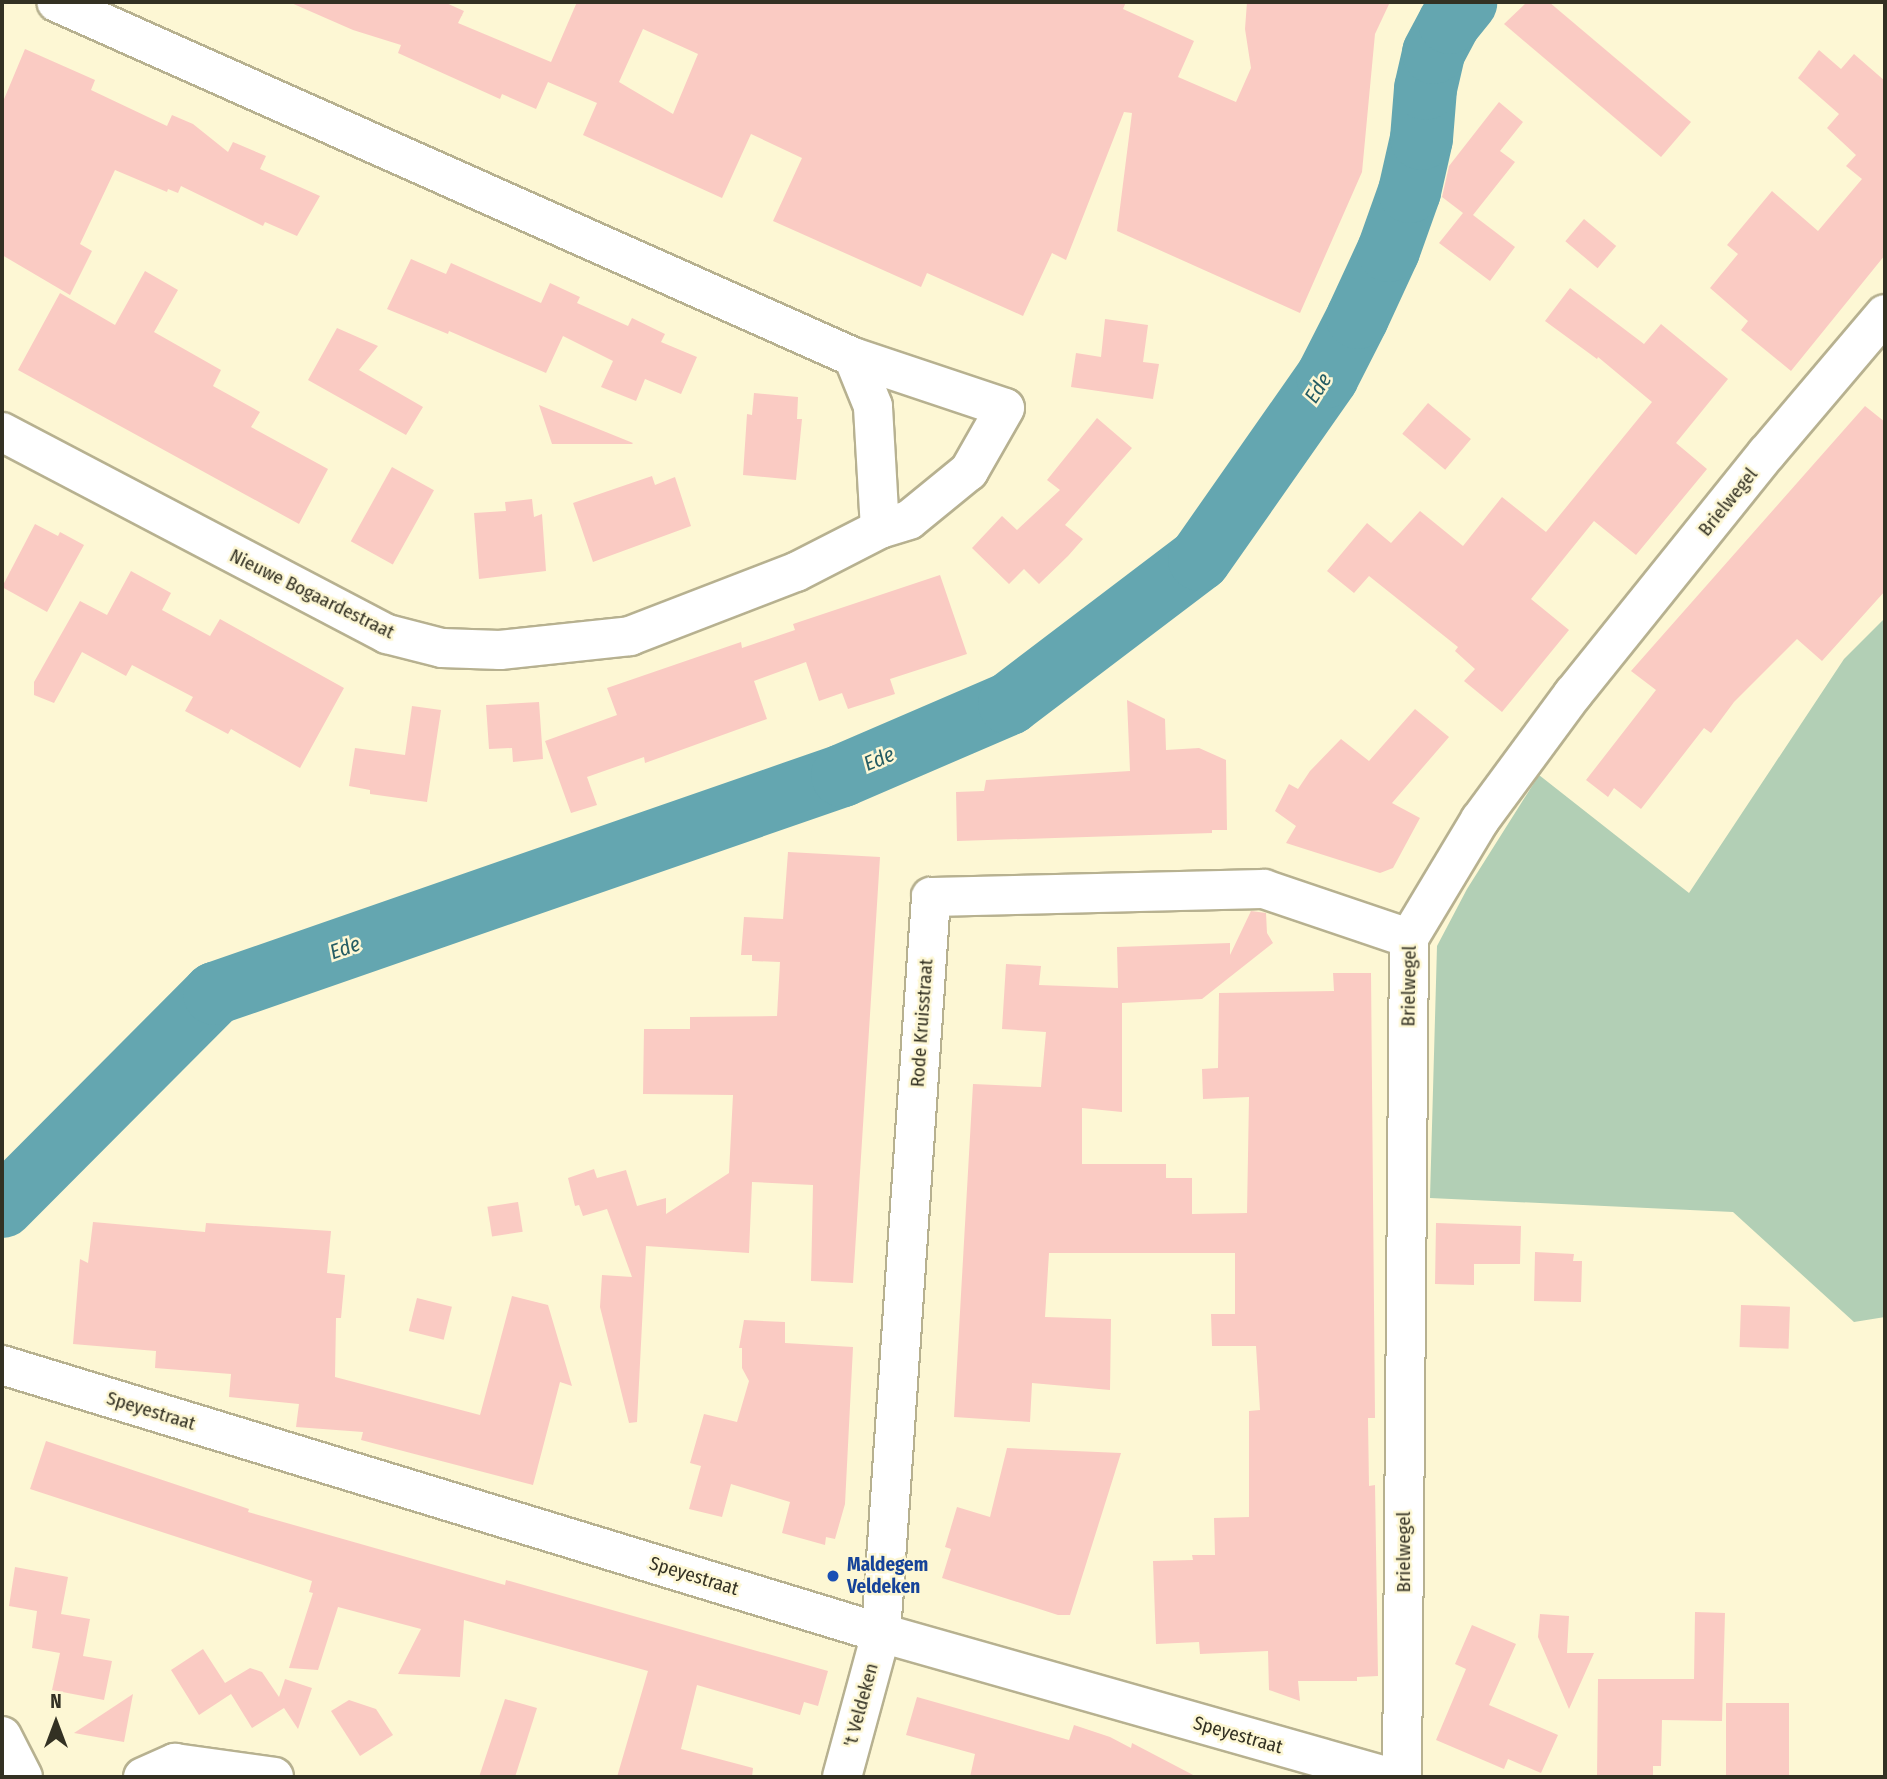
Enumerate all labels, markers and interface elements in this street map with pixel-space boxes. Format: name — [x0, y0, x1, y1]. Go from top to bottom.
water label: Ede — [1299, 368, 1337, 408]
street label: Brielwegel — [1694, 463, 1762, 541]
street label: Nieuwe Bogaardestraat — [226, 544, 398, 644]
water label: Ede — [860, 741, 898, 777]
water label: Ede — [326, 931, 364, 965]
street label: Brielwegel — [1397, 945, 1421, 1027]
street label: Rode Kruisstraat — [906, 958, 938, 1088]
street label: Speyestraat — [104, 1387, 198, 1435]
street label: Brielwegel — [1393, 1511, 1415, 1593]
street label: Speyestraat — [647, 1552, 741, 1600]
place label: Maldegem Veldeken — [847, 1554, 928, 1598]
marker: Maldegem Veldeken — [825, 1568, 841, 1584]
street label: 't Veldeken — [839, 1661, 883, 1749]
north arrow — [21, 1688, 91, 1758]
text: N — [50, 1690, 62, 1713]
street label: Speyestraat — [1191, 1711, 1285, 1759]

